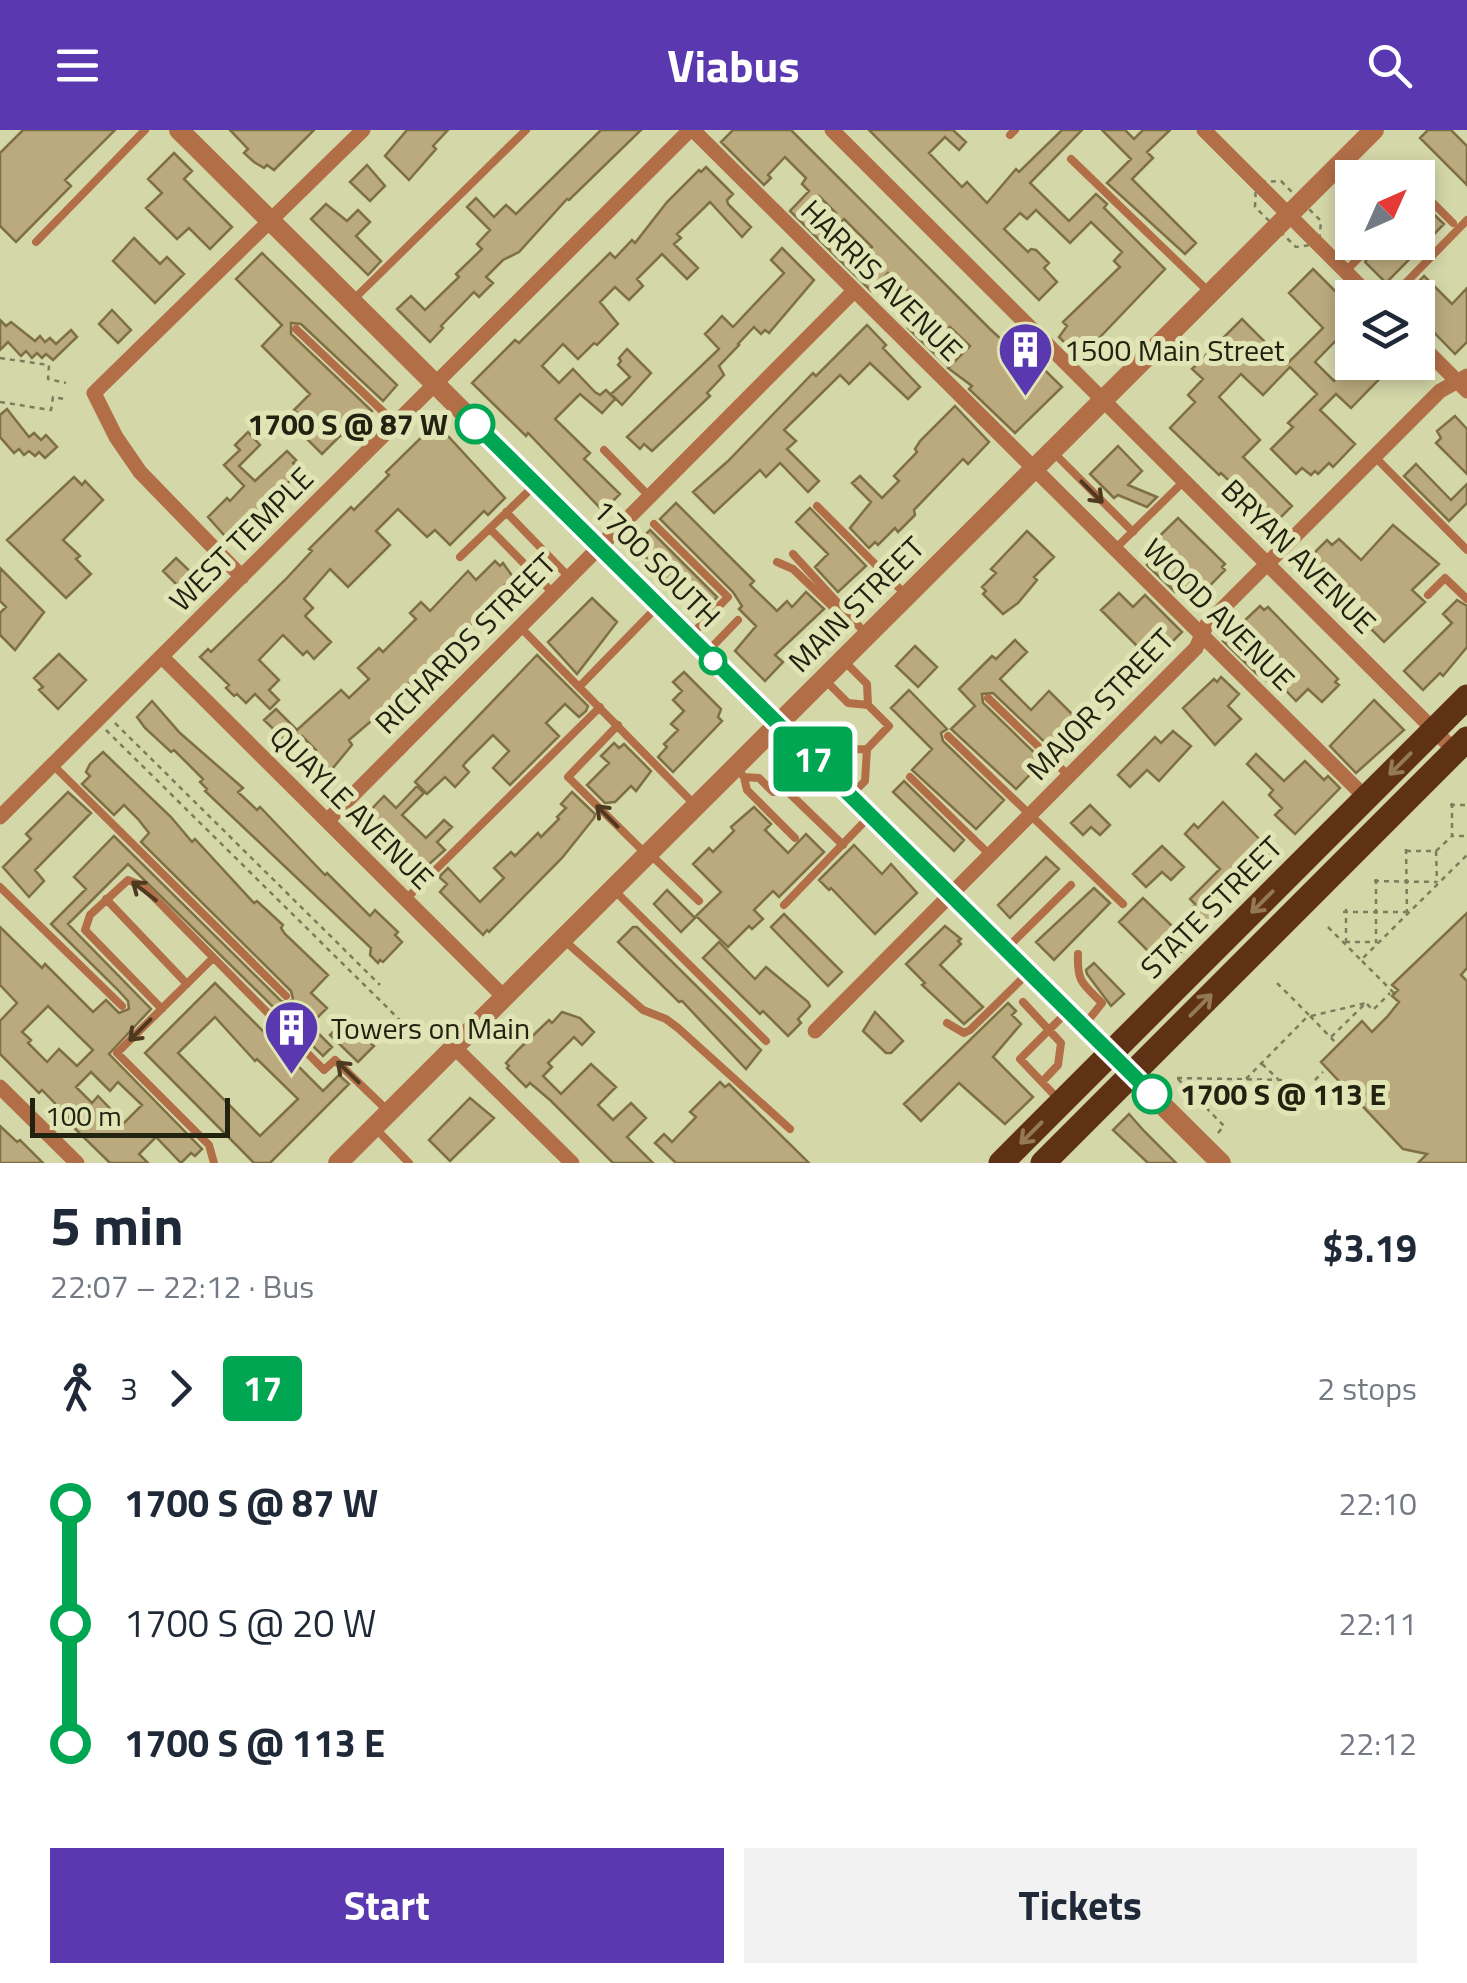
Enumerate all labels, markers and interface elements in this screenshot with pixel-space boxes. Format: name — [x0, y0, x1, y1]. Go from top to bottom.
text: Viabus — [667, 31, 800, 99]
icon: menu — [50, 38, 105, 93]
icon: search — [1362, 38, 1417, 93]
north arrow — [1335, 160, 1435, 260]
map controls — [1335, 160, 1435, 380]
street label: HARRIS AVENUE — [791, 189, 973, 371]
button: layers — [1335, 280, 1435, 380]
building icon: 1500 Main Street — [995, 320, 1055, 399]
place label: 1500 Main Street — [1064, 327, 1285, 373]
place label: 1700 S @ 87 W — [247, 401, 448, 447]
marker: 1700 S @ 87 W — [456, 405, 494, 443]
street label: WEST TEMPLE — [158, 456, 324, 622]
street label: BRYAN AVENUE — [1211, 468, 1387, 644]
one-way arrow — [1080, 479, 1104, 503]
street label: 1700 SOUTH — [582, 488, 732, 638]
street label: MAIN STREET — [777, 525, 935, 683]
street label: WOOD AVENUE — [1132, 527, 1306, 701]
street label: RICHARDS STREET — [364, 542, 566, 744]
street label: MAJOR STREET — [1015, 617, 1185, 790]
unlabelled marker — [700, 648, 726, 674]
street label: QUAYLE AVENUE — [259, 714, 445, 900]
line badge: 17 — [768, 726, 858, 792]
text: 17 — [793, 732, 833, 786]
one-way arrow — [1389, 751, 1413, 775]
one-way arrow — [596, 804, 620, 828]
street label: STATE STREET — [1129, 825, 1293, 989]
one-way arrow — [131, 880, 157, 902]
one-way arrow — [1251, 889, 1275, 913]
one-way arrow — [1189, 993, 1213, 1017]
building icon: Towers on Main — [262, 998, 322, 1077]
place label: Towers on Main — [331, 1005, 530, 1051]
one-way arrow — [129, 1018, 153, 1042]
one-way arrow — [336, 1060, 360, 1084]
place label: 1700 S @ 113 E — [1180, 1071, 1386, 1117]
marker: 1700 S @ 113 E — [1133, 1075, 1171, 1113]
scale bar — [30, 1093, 230, 1138]
text: 100 m — [45, 1094, 122, 1137]
one-way arrow — [1020, 1120, 1044, 1144]
text: 5 min — [50, 1183, 184, 1266]
text: $3.19 — [1322, 1219, 1417, 1277]
text: 22:07 – 22:12 · Bus — [50, 1262, 314, 1310]
icon: walk — [50, 1361, 105, 1416]
icon: forward — [153, 1361, 208, 1416]
text: 17 — [243, 1361, 282, 1415]
text: 3 — [120, 1364, 138, 1412]
text: 2 stops — [1317, 1364, 1417, 1412]
text: 1700 S @ 87 W — [124, 1474, 378, 1532]
text: 22:10 — [1338, 1479, 1417, 1527]
text: 1700 S @ 20 W — [124, 1594, 377, 1652]
text: 22:11 — [1338, 1599, 1417, 1647]
text: 1700 S @ 113 E — [124, 1714, 385, 1772]
text: 22:12 — [1338, 1719, 1417, 1767]
button: Start — [50, 1848, 724, 1963]
button: Tickets — [744, 1848, 1417, 1963]

